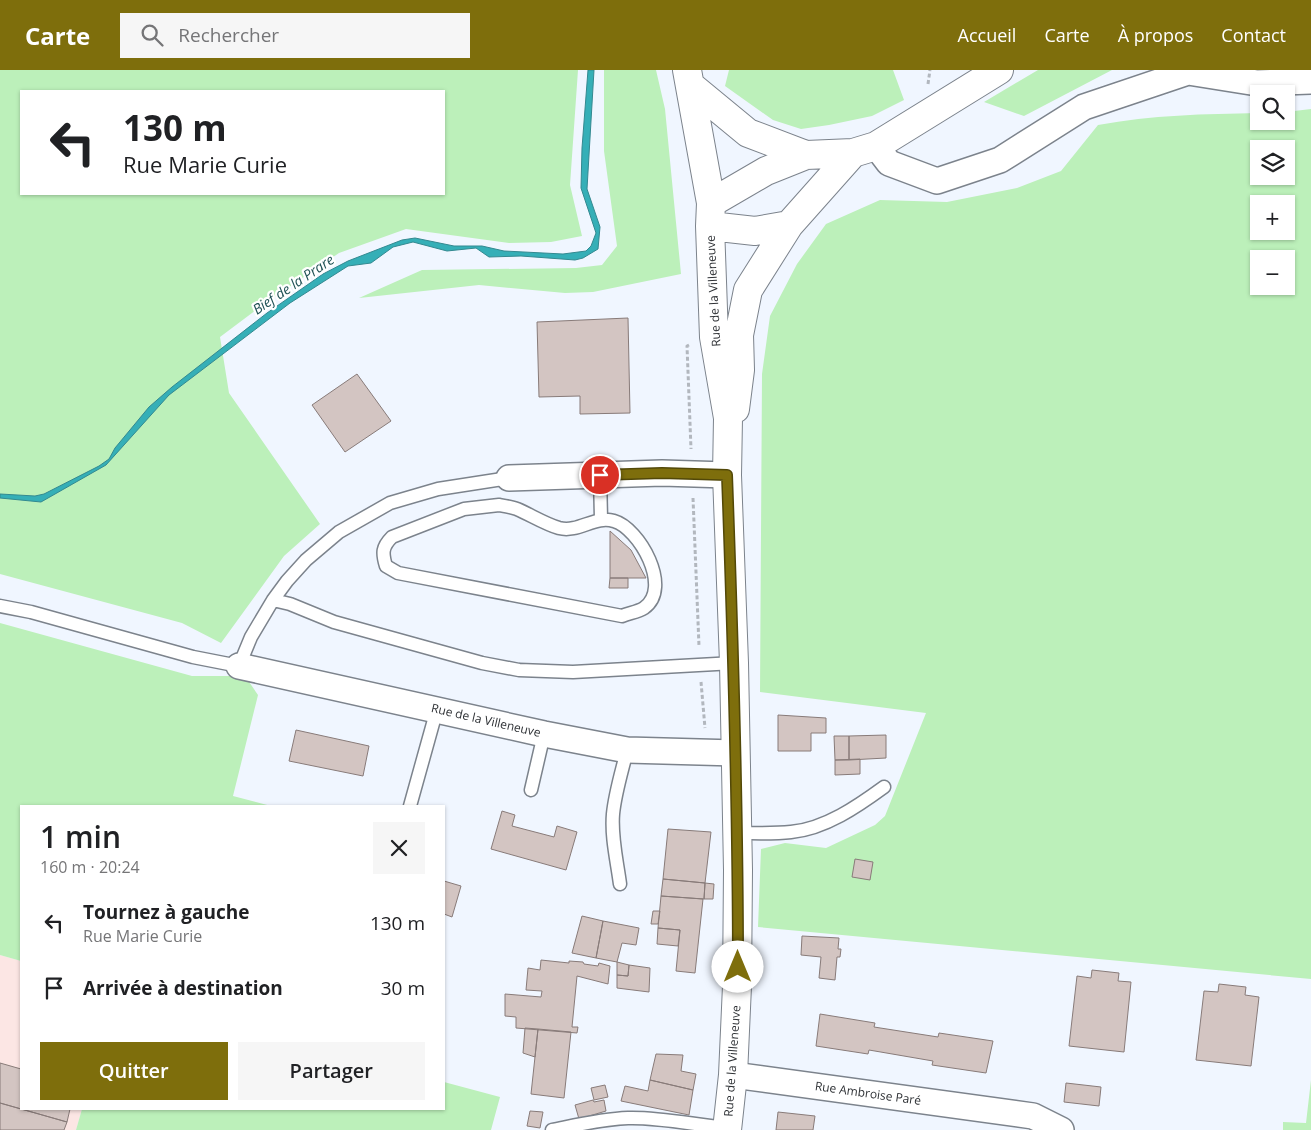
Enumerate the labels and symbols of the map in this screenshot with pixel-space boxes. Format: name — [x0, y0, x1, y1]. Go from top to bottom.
street label: Rue de la Villeneuve — [702, 234, 724, 347]
water label: Bief de la Prare — [248, 250, 338, 318]
pin — [579, 454, 621, 496]
street label: Rue de la Villeneuve — [430, 699, 543, 741]
position arrow — [711, 940, 763, 992]
street label: Rue de la Villeneuve — [720, 1004, 744, 1117]
street label: Rue Ambroise Paré — [814, 1077, 922, 1109]

